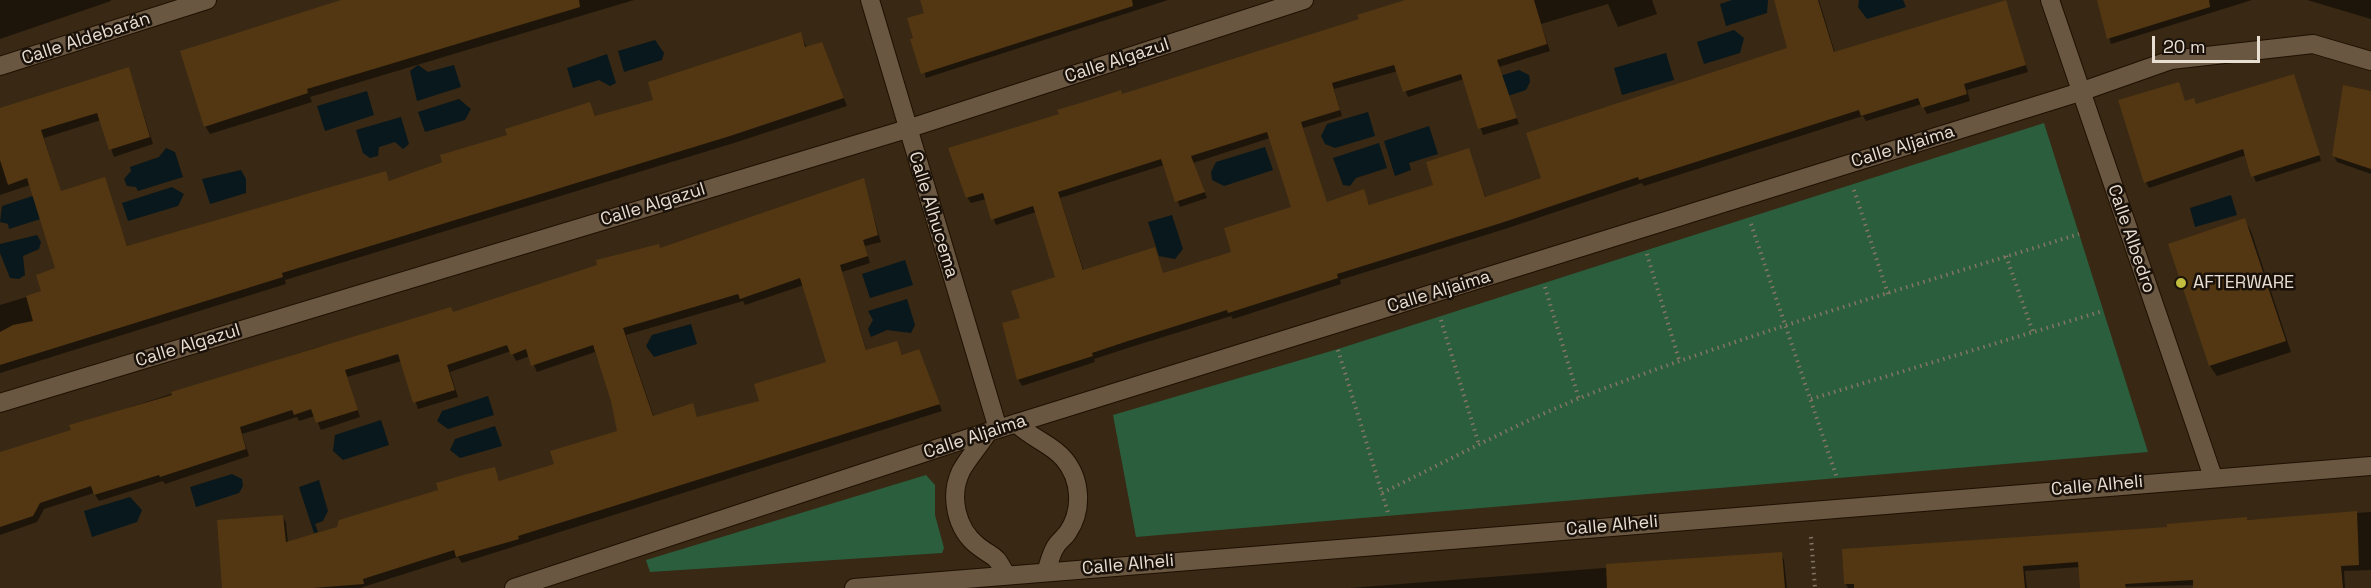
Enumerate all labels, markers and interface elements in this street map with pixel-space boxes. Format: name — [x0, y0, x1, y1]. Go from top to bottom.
street label: Calle Aldebarán — [19, 8, 153, 70]
scale bar — [2155, 24, 2263, 62]
street label: Calle Algazul — [1062, 34, 1172, 88]
text: 20 m — [2163, 35, 2206, 58]
street label: Calle Aljaima — [1849, 121, 1957, 173]
street label: Calle Alhucema — [904, 149, 962, 281]
street label: Calle Algazul — [598, 179, 708, 231]
street label: Calle Albedro — [2102, 182, 2160, 296]
street label: Calle Aljaima — [1385, 266, 1493, 318]
place label: AFTERWARE — [2193, 272, 2294, 294]
marker: AFTERWARE — [2174, 276, 2188, 290]
street label: Calle Algazul — [133, 320, 243, 372]
street label: Calle Aljaima — [921, 410, 1029, 464]
street label: Calle Alheli — [2050, 471, 2144, 501]
street label: Calle Alheli — [1565, 511, 1659, 541]
street label: Calle Alheli — [1081, 550, 1175, 580]

